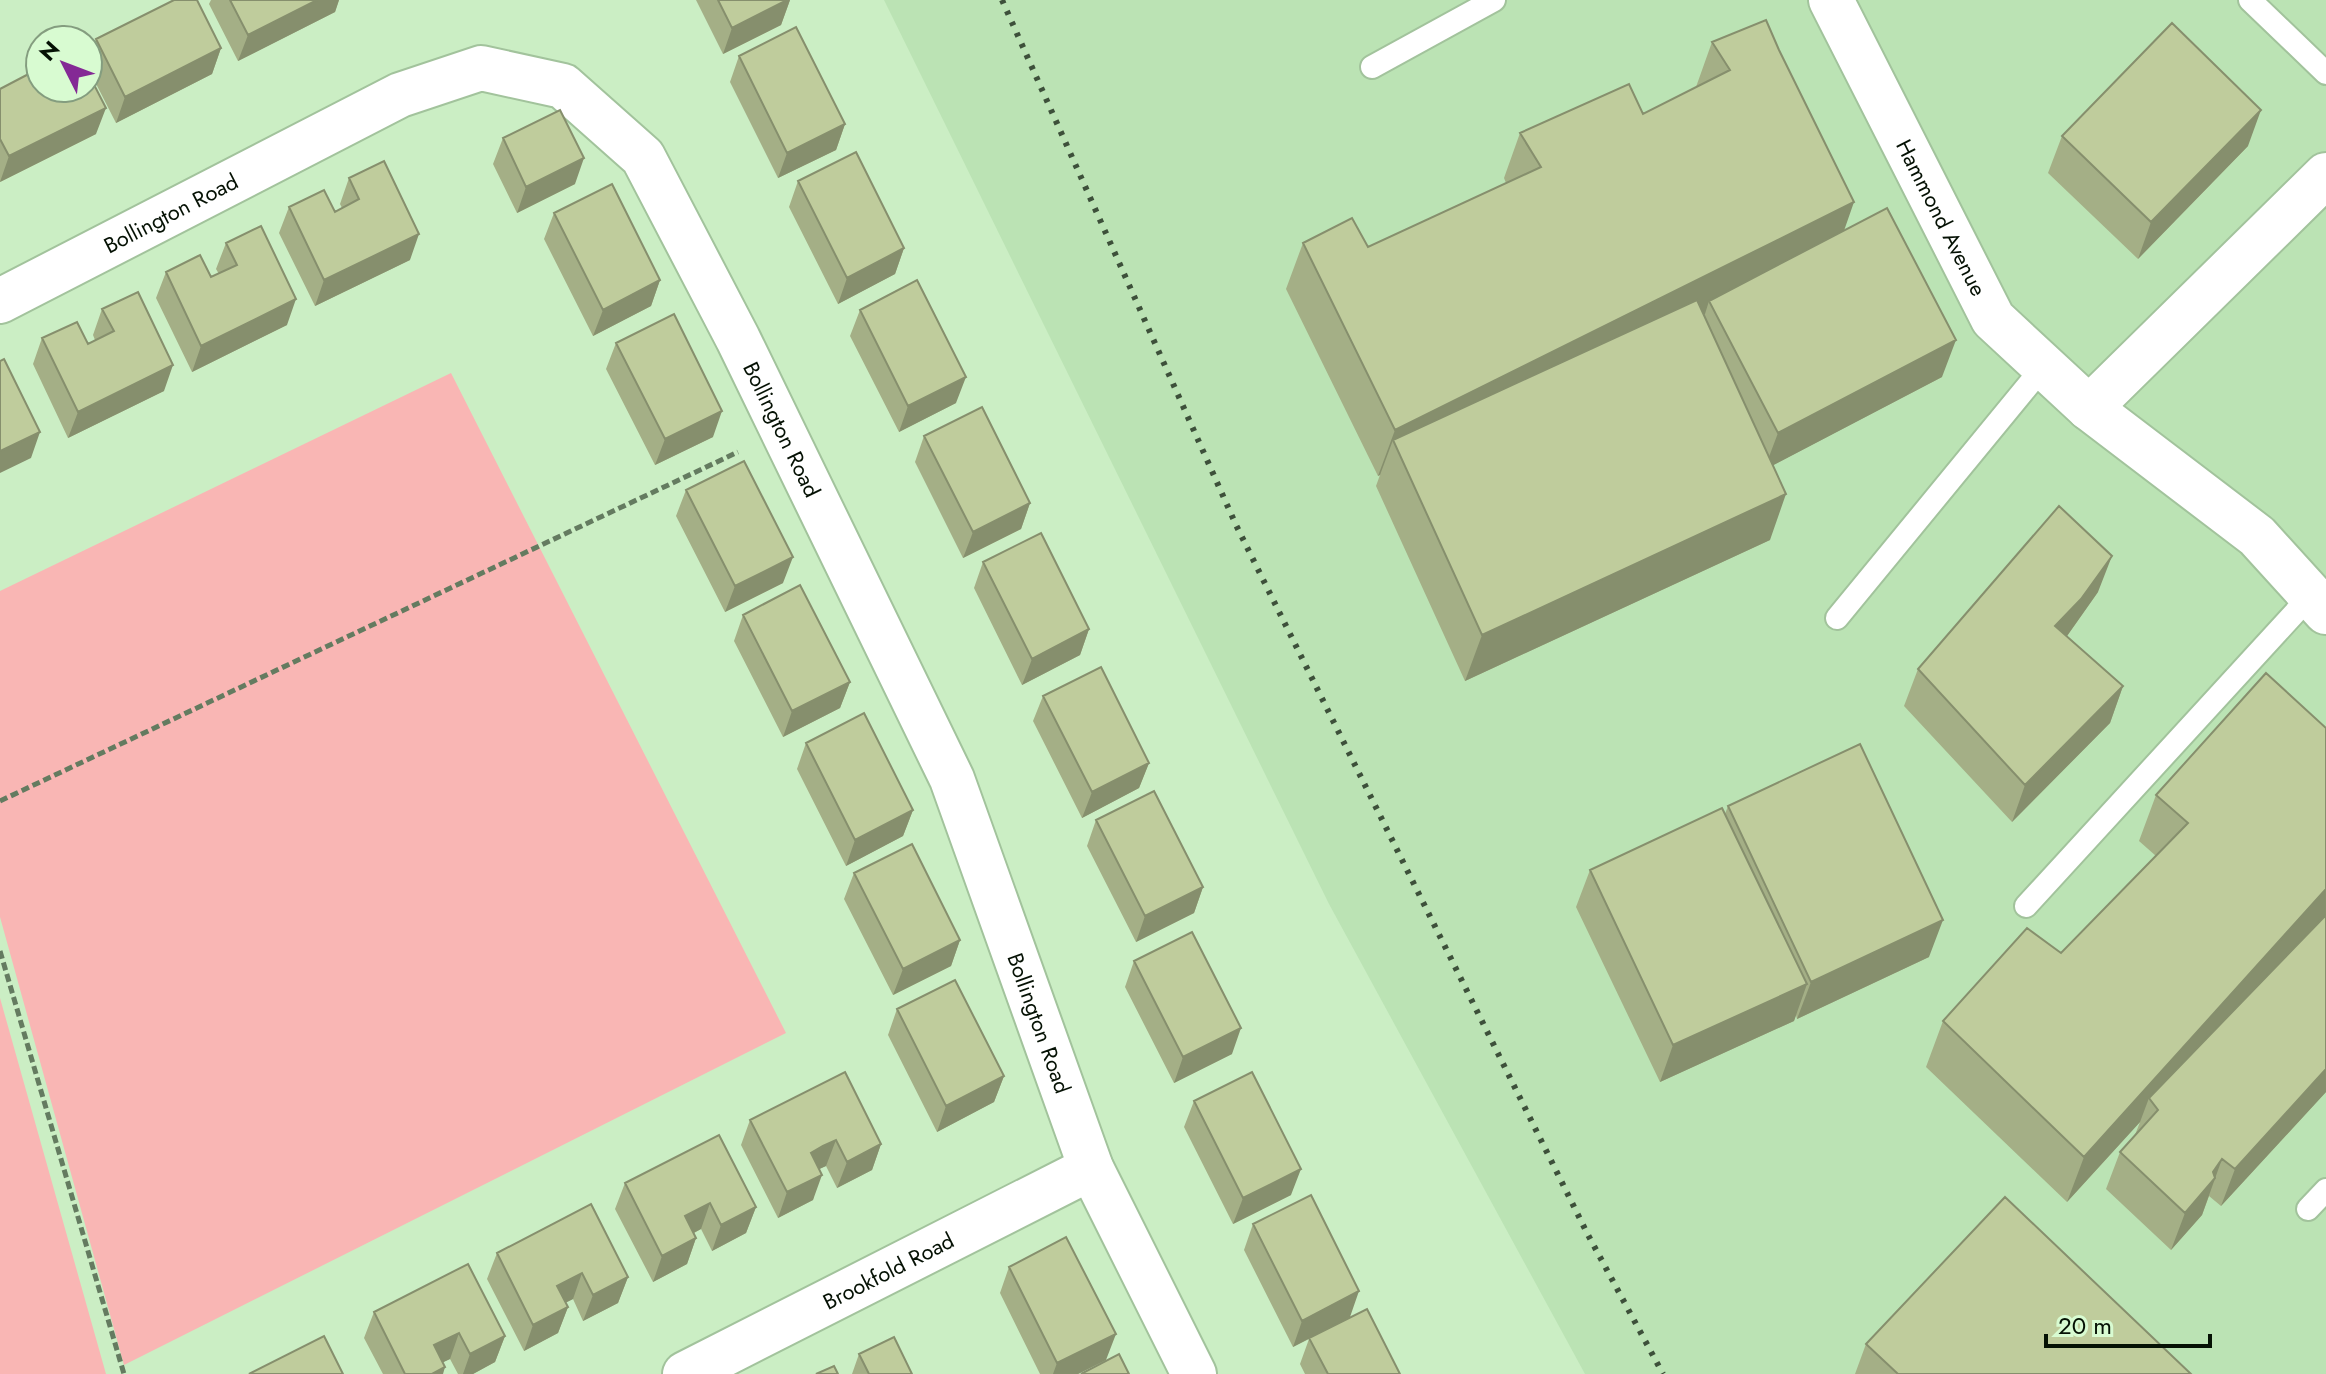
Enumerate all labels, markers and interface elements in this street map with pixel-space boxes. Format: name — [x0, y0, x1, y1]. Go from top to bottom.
north arrow — [24, 24, 104, 104]
text: N — [31, 33, 67, 68]
street label: Hammond Avenue — [1888, 134, 1995, 301]
street label: Bollington Road — [98, 165, 243, 261]
street label: Bollington Road — [735, 356, 829, 503]
street label: Bollington Road — [999, 948, 1079, 1098]
street label: Brookfold Road — [817, 1224, 959, 1318]
scale bar — [2046, 1298, 2210, 1348]
text: 20 m — [2058, 1308, 2112, 1343]

